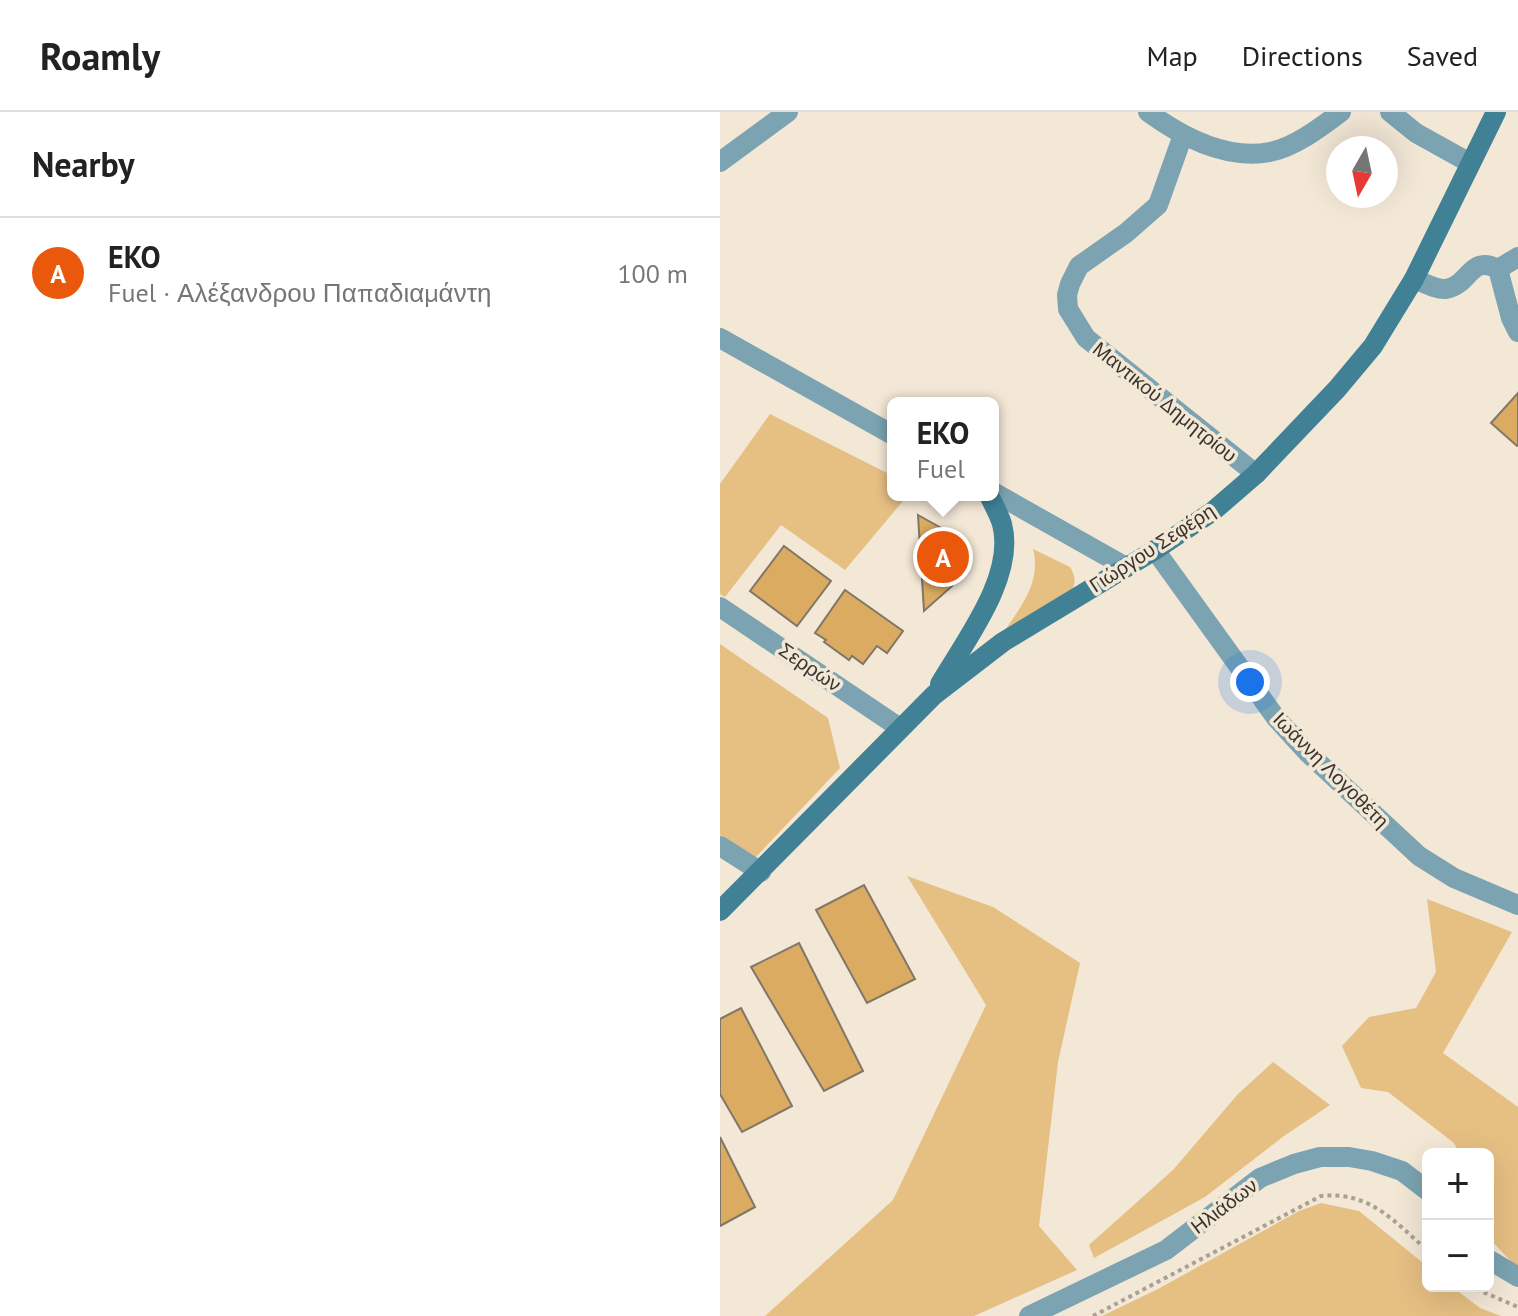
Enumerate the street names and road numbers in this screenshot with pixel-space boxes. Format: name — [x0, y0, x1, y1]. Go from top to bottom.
street label: Μαντικού Δημητρίου — [1088, 336, 1242, 468]
street label: Γιώργου Σεφέρη — [1084, 498, 1220, 598]
street label: Σερρών — [774, 637, 846, 697]
street label: Ιωάννη Λογοθέτη — [1267, 706, 1395, 834]
street label: Ηλιάδων — [1185, 1172, 1263, 1240]

